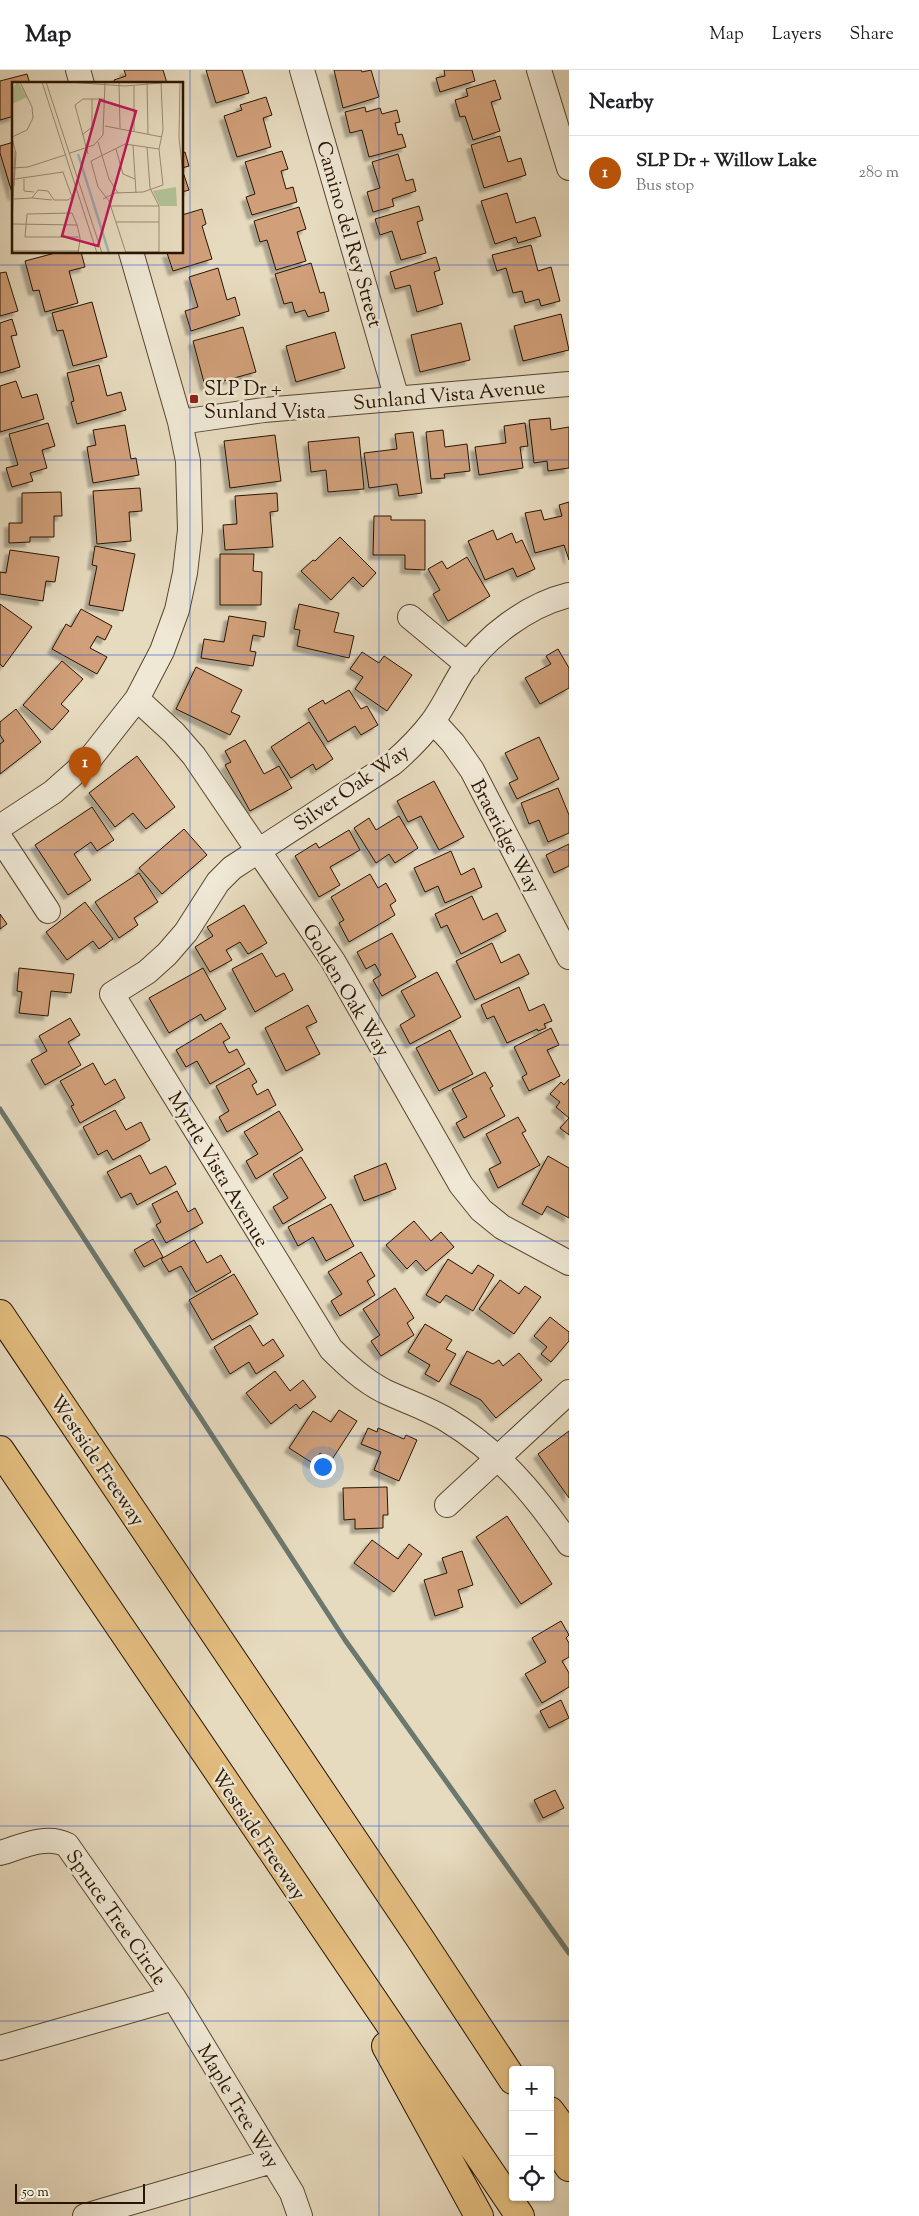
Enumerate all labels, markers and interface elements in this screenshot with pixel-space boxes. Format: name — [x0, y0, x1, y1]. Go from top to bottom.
text: Map — [25, 18, 71, 52]
text: Map — [709, 22, 744, 48]
text: Layers — [772, 22, 822, 48]
text: Share — [850, 22, 894, 48]
inset map — [12, 82, 184, 254]
text: Nearby — [589, 88, 654, 118]
street label: Camino del Rey Street — [307, 138, 388, 332]
text: SLP Dr + Willow Lake — [636, 148, 817, 175]
text: 1 — [602, 162, 608, 185]
text: 280 m — [858, 162, 899, 185]
text: Bus stop — [636, 175, 694, 198]
street label: Sunland Vista Avenue — [352, 374, 547, 419]
place label: SLP Dr + Sunland Vista — [204, 376, 326, 428]
marker: SLP Dr + Sunland Vista — [188, 393, 200, 405]
street label: Silver Oak Way — [289, 738, 416, 840]
pin: 1 — [69, 747, 101, 788]
street label: Braeridge Way — [461, 775, 546, 900]
street label: Golden Oak Way — [294, 919, 396, 1063]
street label: Myrtle Vista Avenue — [159, 1087, 275, 1254]
street label: Westside Freeway — [41, 1390, 151, 1533]
your location — [310, 1454, 336, 1480]
street label: Westside Freeway — [202, 1764, 312, 1907]
street label: Spruce Tree Circle — [57, 1845, 173, 1992]
street label: Maple Tree Way — [188, 2040, 285, 2175]
map controls — [509, 2066, 554, 2201]
button: + — [509, 2066, 554, 2111]
button: − — [509, 2111, 554, 2156]
button: locate — [509, 2156, 554, 2201]
scale bar — [15, 2181, 145, 2204]
text: 50 m — [22, 2183, 49, 2203]

